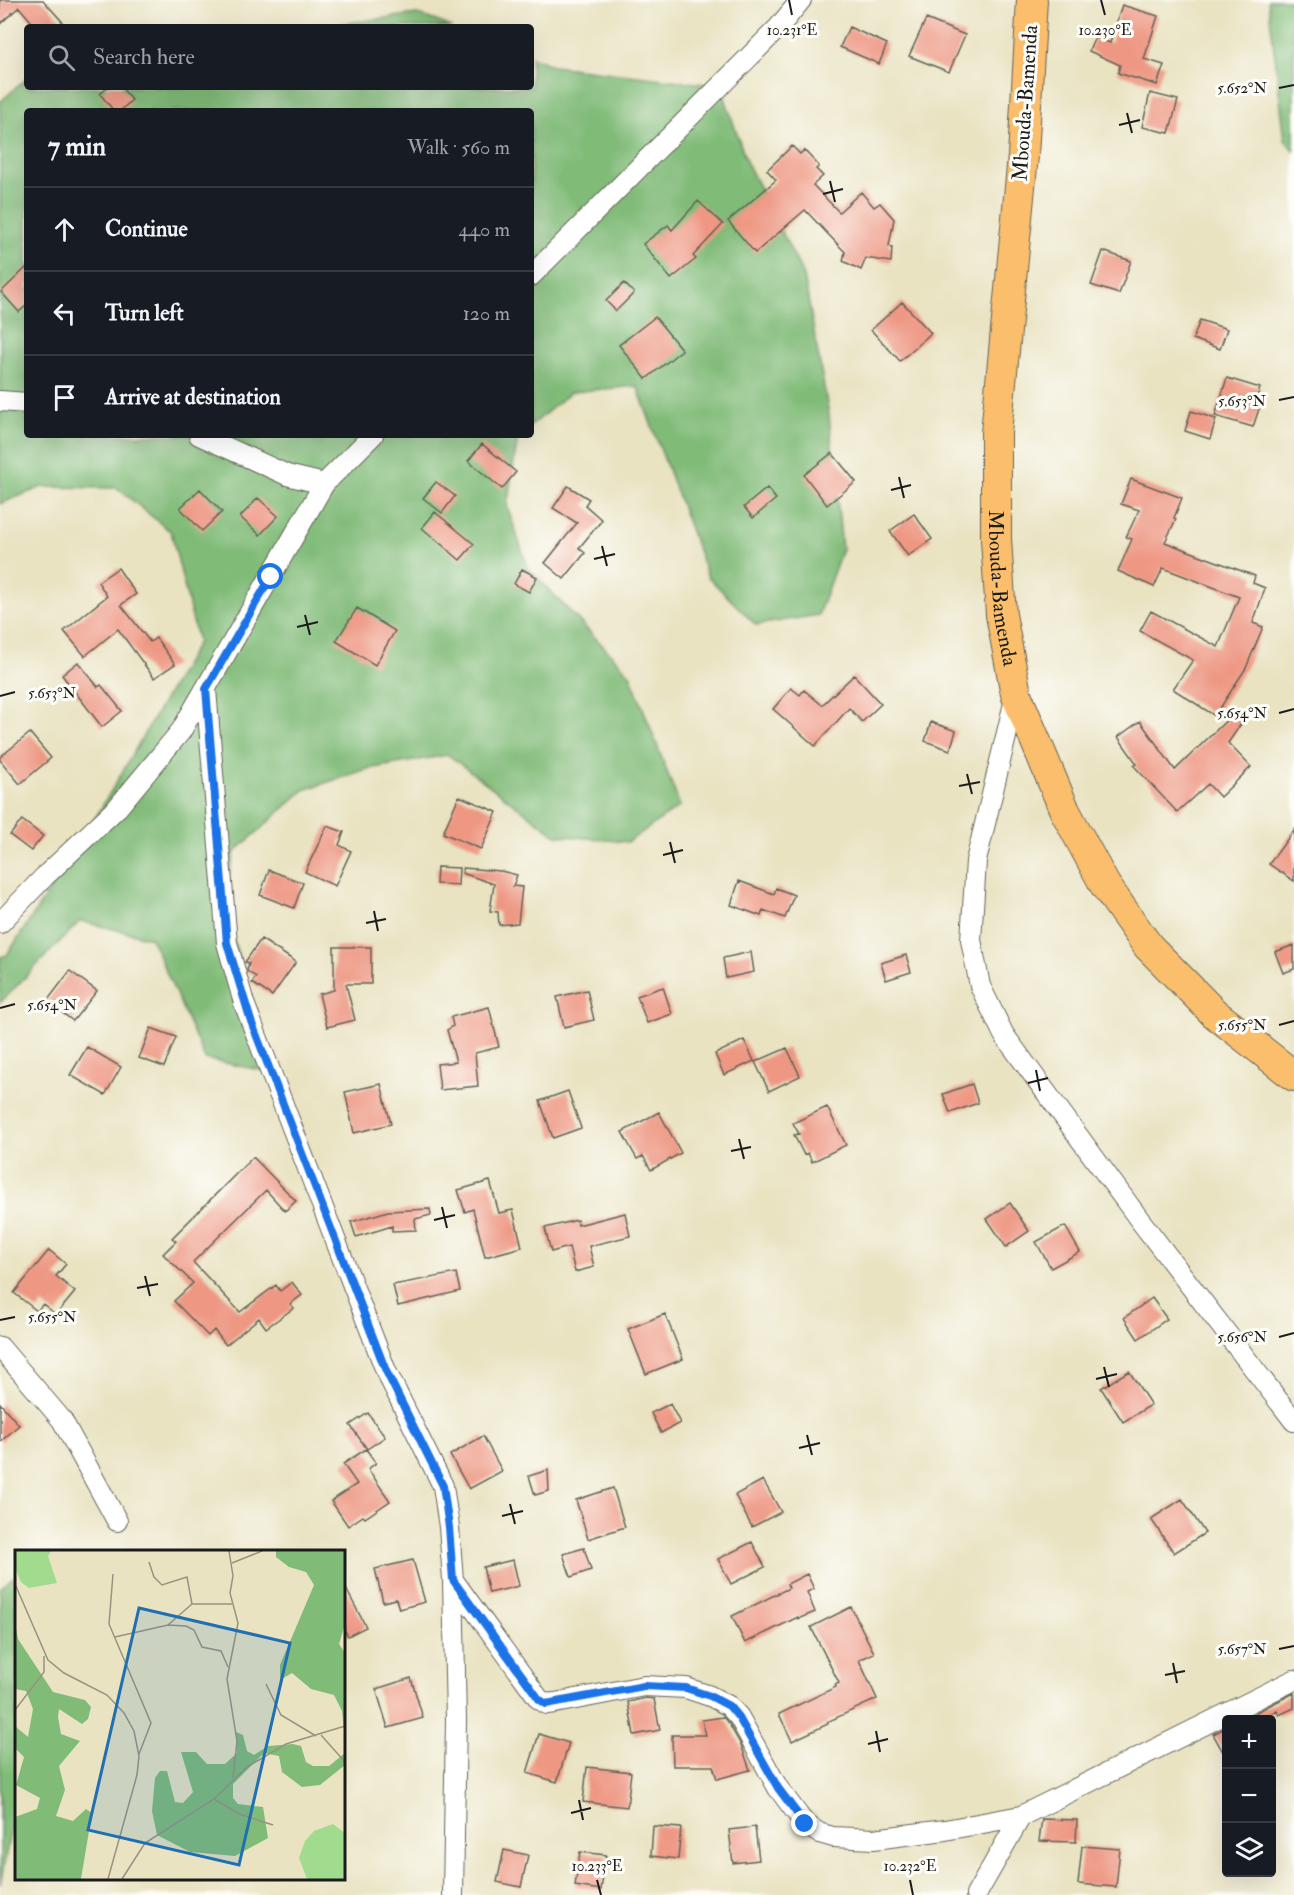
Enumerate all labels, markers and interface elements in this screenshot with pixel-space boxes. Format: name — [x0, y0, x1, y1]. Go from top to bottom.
text: 10.231°E — [767, 21, 818, 40]
text: 10.230°E — [1078, 21, 1132, 40]
search box — [24, 24, 534, 90]
street label: Mbouda-Bamenda — [1007, 24, 1044, 182]
icon: search — [45, 41, 78, 74]
text: Search here — [93, 43, 195, 71]
text: 5.652°N — [1217, 79, 1267, 98]
text: 7 min — [48, 131, 106, 163]
text: Walk · 560 m — [407, 135, 510, 160]
icon: ahead — [48, 213, 81, 246]
text: Continue — [105, 215, 188, 243]
text: 440 m — [458, 217, 510, 242]
icon: left — [48, 297, 81, 330]
text: Turn left — [105, 299, 184, 327]
text: 120 m — [463, 301, 510, 326]
icon: arrive — [48, 381, 81, 414]
text: Arrive at destination — [105, 383, 281, 411]
text: 5.653°N — [1218, 392, 1267, 411]
street label: Mbouda-Bamenda — [982, 510, 1023, 669]
route start — [257, 563, 283, 589]
text: 5.653°N — [28, 684, 77, 703]
text: 5.654°N — [1217, 704, 1267, 723]
text: 5.654°N — [27, 996, 77, 1015]
text: 5.655°N — [1218, 1016, 1267, 1035]
text: 5.655°N — [28, 1308, 77, 1327]
text: 5.656°N — [1217, 1328, 1267, 1347]
inset map — [15, 1550, 345, 1880]
text: 5.657°N — [1217, 1640, 1267, 1659]
map controls — [1222, 1715, 1276, 1877]
button: + — [1222, 1715, 1276, 1769]
button: − — [1222, 1769, 1276, 1823]
route end — [791, 1810, 817, 1836]
button: layers — [1222, 1823, 1276, 1877]
text: 10.233°E — [571, 1857, 623, 1876]
text: 10.232°E — [884, 1857, 937, 1876]

